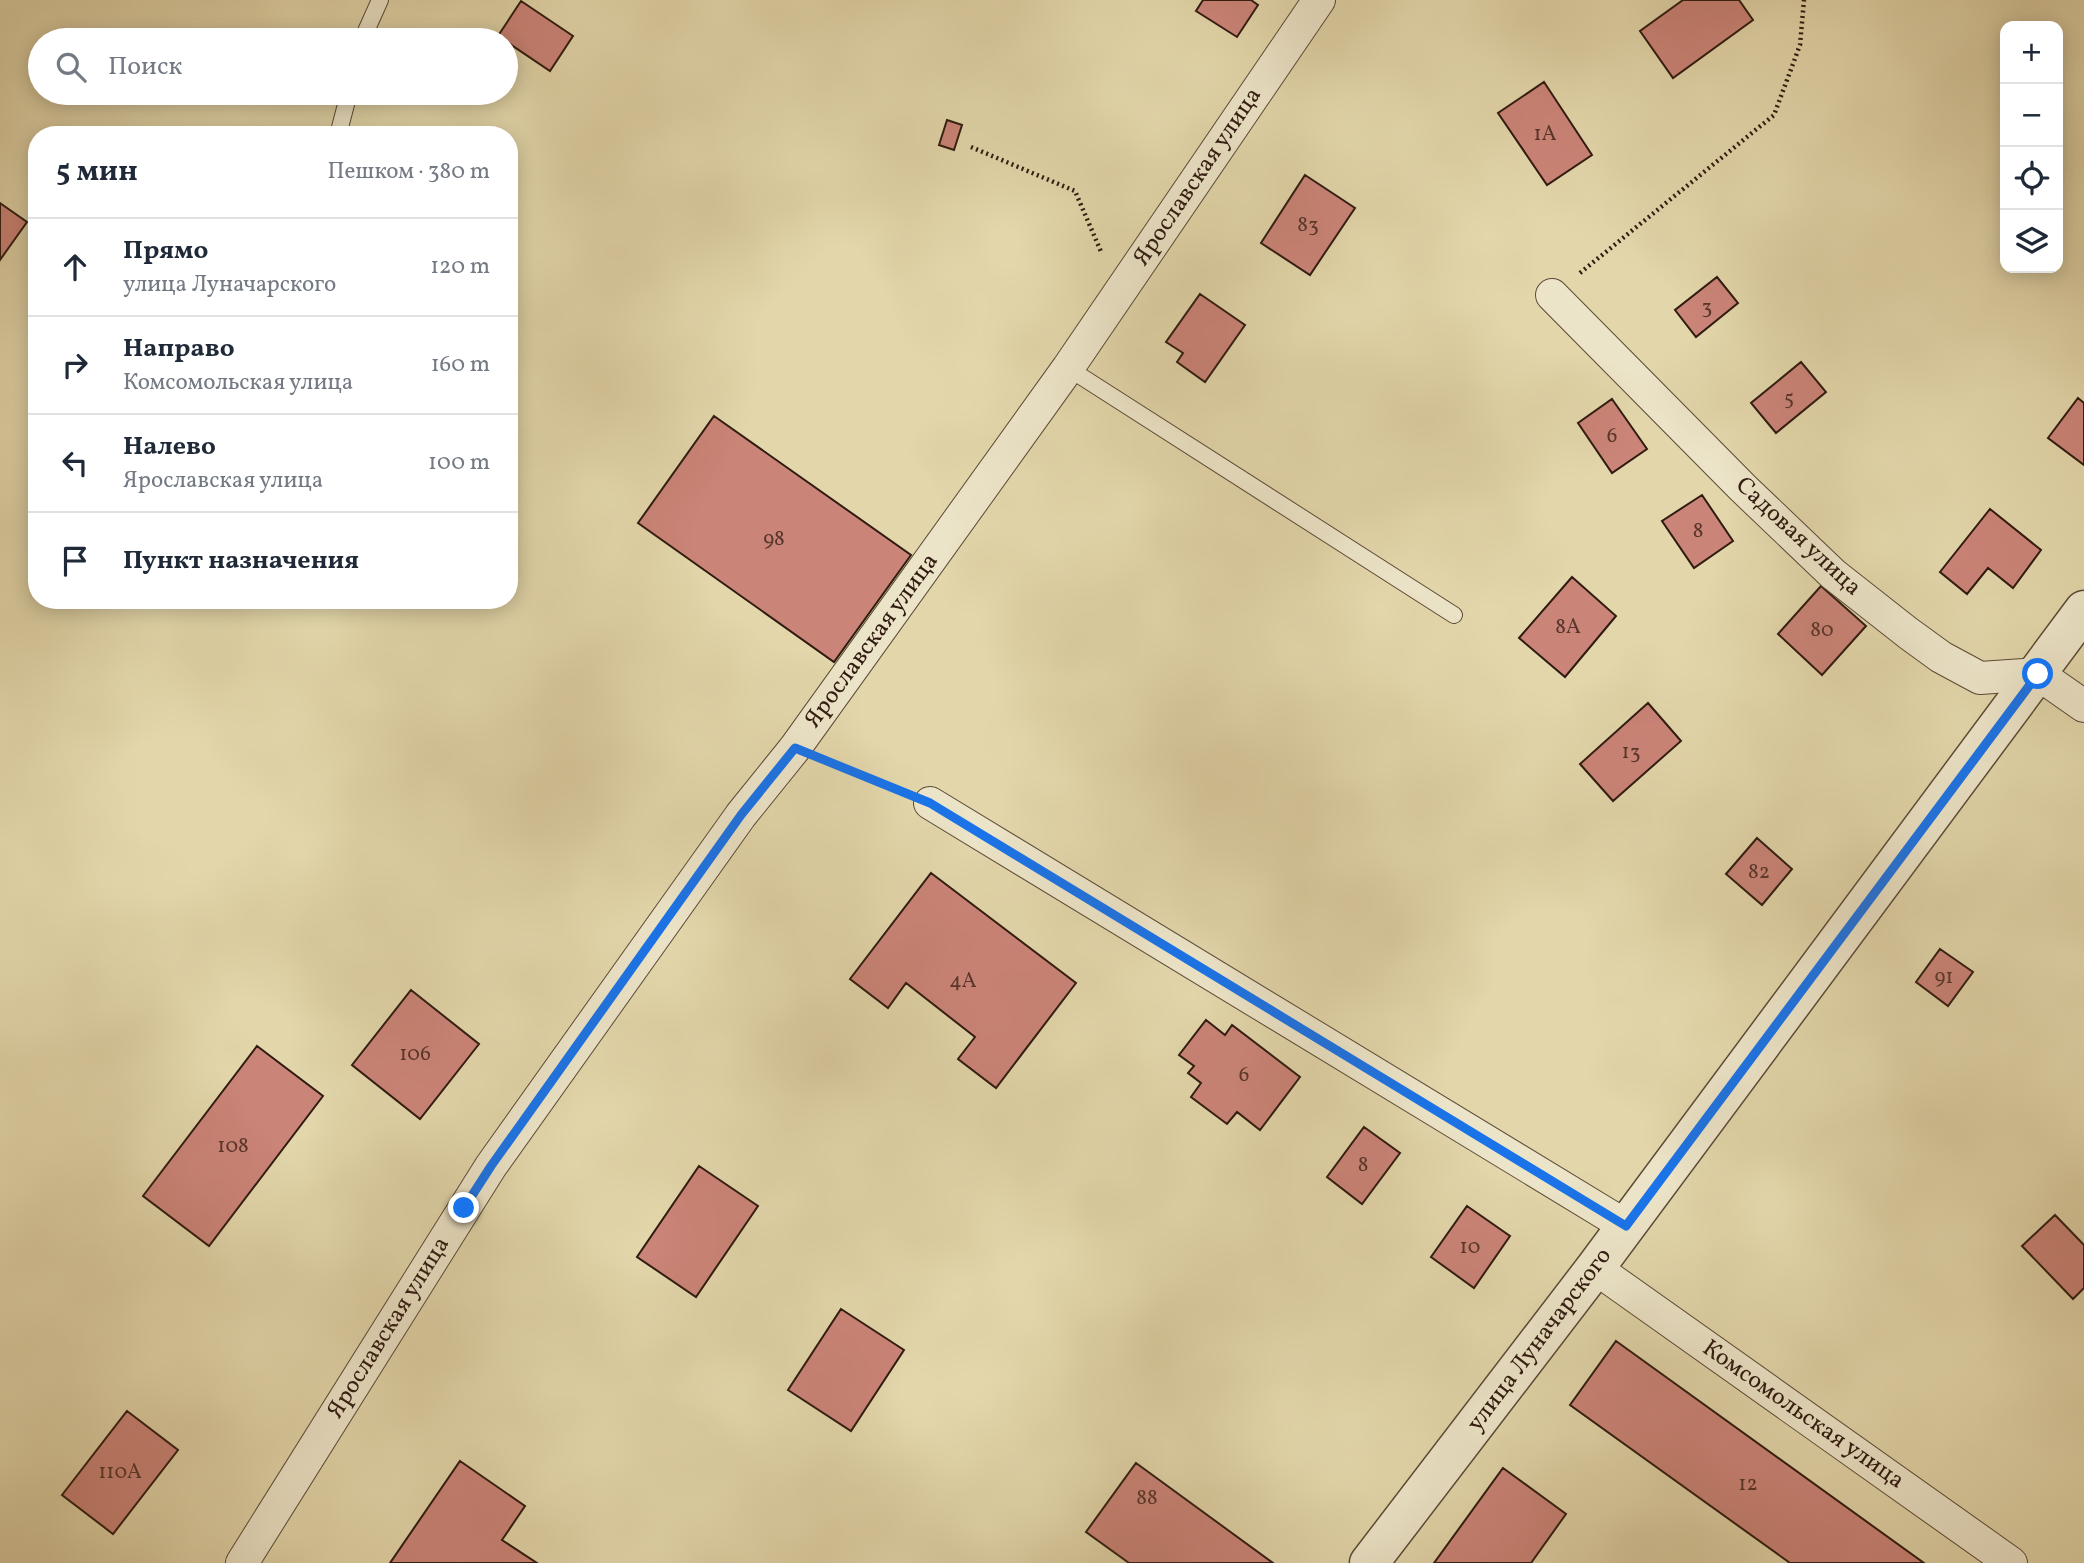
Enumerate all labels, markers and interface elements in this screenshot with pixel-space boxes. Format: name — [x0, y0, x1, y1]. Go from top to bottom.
map controls — [2000, 21, 2063, 273]
button: + — [2000, 21, 2063, 84]
search box — [28, 28, 518, 105]
icon: search — [52, 48, 90, 86]
text: Поиск — [108, 49, 182, 85]
street label: Ярославская улица — [1126, 81, 1270, 273]
button: − — [2000, 84, 2063, 147]
house number: 1А — [1534, 120, 1557, 149]
button: locate — [2000, 147, 2063, 210]
text: 5 мин — [56, 151, 138, 193]
text: Пешком · 380 m — [327, 156, 490, 188]
button: layers — [2000, 210, 2063, 273]
house number: 83 — [1297, 211, 1319, 240]
text: Прямо — [123, 233, 208, 269]
icon: ahead — [56, 248, 94, 286]
text: 120 m — [430, 251, 490, 283]
text: улица Луначарского — [123, 269, 336, 301]
house number: 3 — [1702, 293, 1712, 322]
text: Направо — [123, 331, 235, 367]
icon: right — [56, 346, 94, 384]
text: 160 m — [431, 349, 490, 381]
text: Комсомольская улица — [123, 367, 353, 399]
house number: 5 — [1784, 384, 1794, 413]
house number: 6 — [1607, 422, 1617, 451]
text: Налево — [123, 429, 216, 465]
icon: left — [56, 444, 94, 482]
text: 100 m — [428, 447, 490, 479]
text: Ярославская улица — [123, 465, 323, 497]
street label: Садовая улица — [1727, 469, 1869, 605]
house number: 8 — [1693, 517, 1703, 546]
house number: 98 — [763, 525, 785, 554]
icon: arrive — [56, 542, 94, 580]
text: Пункт назначения — [123, 543, 359, 579]
street label: Ярославская улица — [797, 547, 947, 735]
house number: 8А — [1555, 613, 1581, 642]
house number: 80 — [1810, 616, 1834, 645]
route start — [2022, 658, 2053, 689]
house number: 13 — [1622, 738, 1640, 767]
house number: 82 — [1748, 858, 1770, 887]
house number: 91 — [1934, 963, 1954, 992]
house number: 4А — [949, 967, 977, 996]
house number: 106 — [399, 1040, 431, 1069]
house number: 6 — [1239, 1061, 1249, 1090]
house number: 108 — [217, 1132, 249, 1161]
house number: 8 — [1358, 1151, 1368, 1180]
route end — [448, 1192, 479, 1223]
street label: Ярославская улица — [319, 1230, 459, 1426]
house number: 10 — [1460, 1233, 1480, 1262]
street label: улица Луначарского — [1459, 1241, 1621, 1439]
street label: Комсомольская улица — [1695, 1332, 1911, 1498]
house number: 110А — [98, 1458, 142, 1487]
house number: 12 — [1738, 1470, 1758, 1499]
house number: 88 — [1136, 1484, 1158, 1513]

